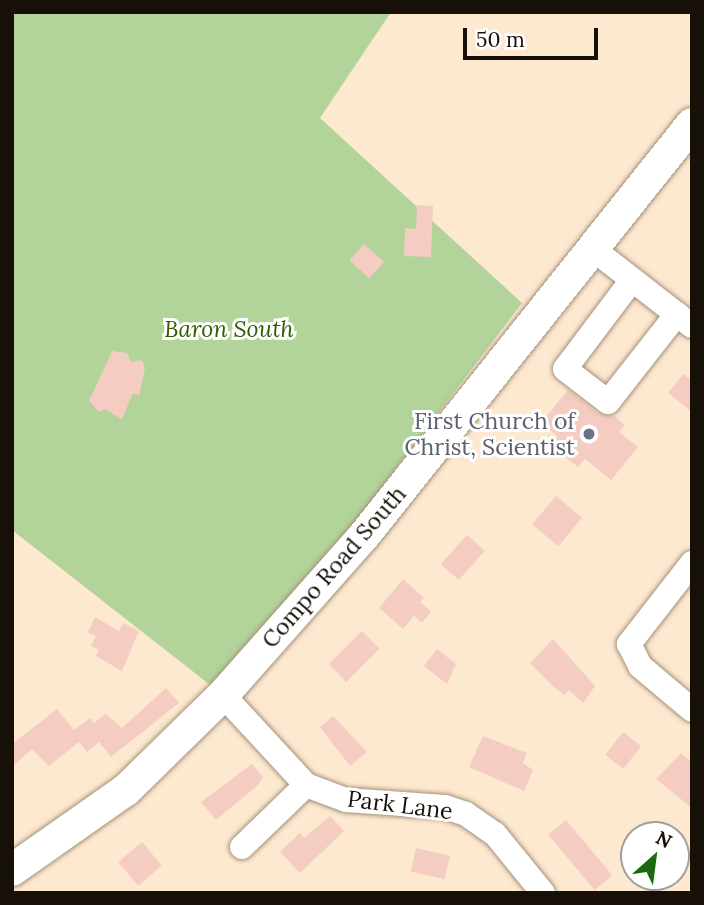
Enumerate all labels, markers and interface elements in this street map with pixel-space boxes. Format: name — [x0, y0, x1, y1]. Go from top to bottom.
scale bar — [466, 14, 601, 58]
text: 50 m — [476, 26, 525, 53]
park label: Baron South — [164, 315, 294, 343]
place label: First Church of Christ, Scientist — [404, 407, 575, 461]
marker: First Church of Christ, Scientist — [581, 426, 597, 442]
street label: Compo Road South — [256, 480, 412, 654]
street label: Park Lane — [346, 785, 454, 825]
north arrow — [620, 821, 690, 891]
text: N — [652, 825, 676, 853]

